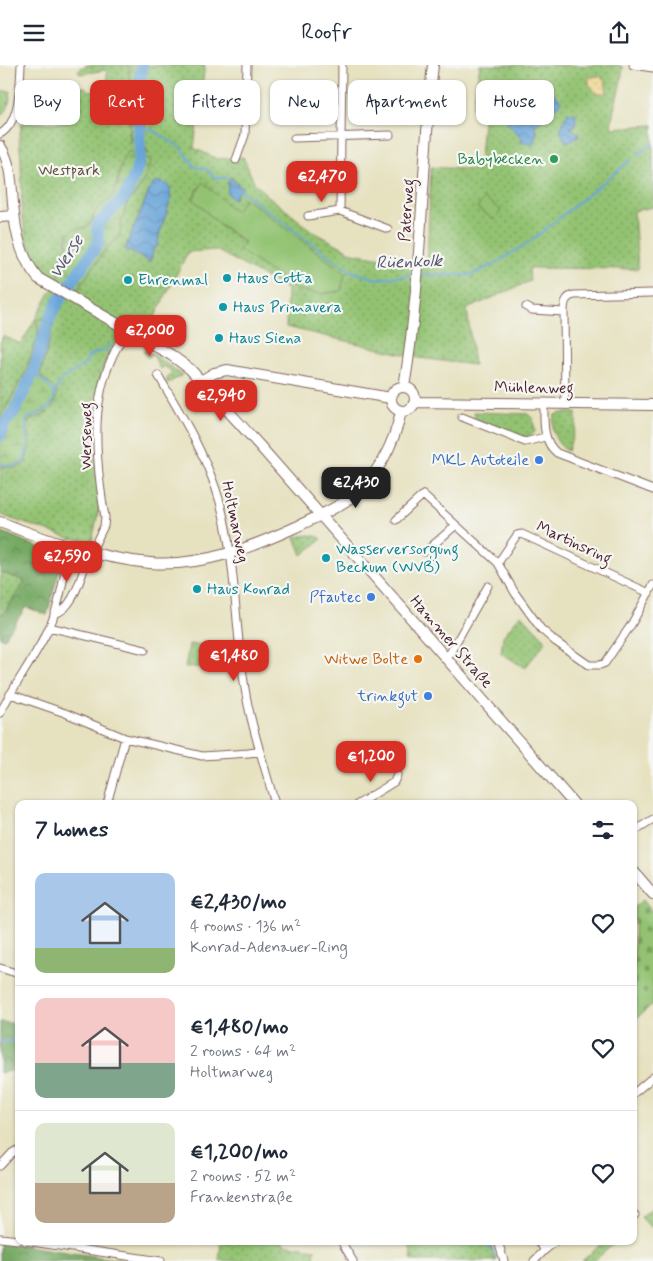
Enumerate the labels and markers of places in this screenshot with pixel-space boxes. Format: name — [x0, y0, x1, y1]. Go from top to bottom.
place label: Babybecken — [457, 149, 544, 170]
marker: Babybecken — [548, 153, 560, 165]
pin: €2,470 — [281, 161, 363, 203]
place label: Haus Cotta — [237, 268, 313, 289]
place label: Ehrenmal — [138, 270, 208, 291]
marker: Haus Cotta — [221, 272, 233, 284]
marker: Ehrenmal — [122, 274, 134, 286]
place label: Haus Primavera — [233, 297, 342, 318]
marker: Haus Primavera — [217, 301, 229, 313]
pin: €2,000 — [109, 315, 191, 357]
place label: Haus Siena — [229, 328, 302, 349]
marker: Haus Siena — [213, 332, 225, 344]
pin: €2,940 — [180, 379, 262, 422]
place label: MKL Autoteile — [432, 450, 529, 471]
marker: MKL Autoteile — [533, 454, 545, 466]
pin: €2,430 — [315, 467, 397, 509]
place label: Wasserversorgung Beckum (WVB) — [336, 539, 459, 578]
pin: €2,590 — [26, 541, 108, 583]
marker: Wasserversorgung Beckum (WVB) — [320, 552, 332, 564]
place label: Haus Konrad — [207, 579, 290, 600]
marker: Haus Konrad — [191, 583, 203, 595]
place label: Pfautec — [309, 587, 361, 608]
marker: Pfautec — [365, 591, 377, 603]
pin: €1,480 — [193, 639, 275, 682]
place label: Witwe Bolte — [324, 649, 408, 670]
marker: Witwe Bolte — [412, 653, 424, 665]
place label: trinkgut — [356, 686, 418, 708]
marker: trinkgut — [422, 690, 434, 702]
pin: €1,200 — [330, 741, 412, 783]

